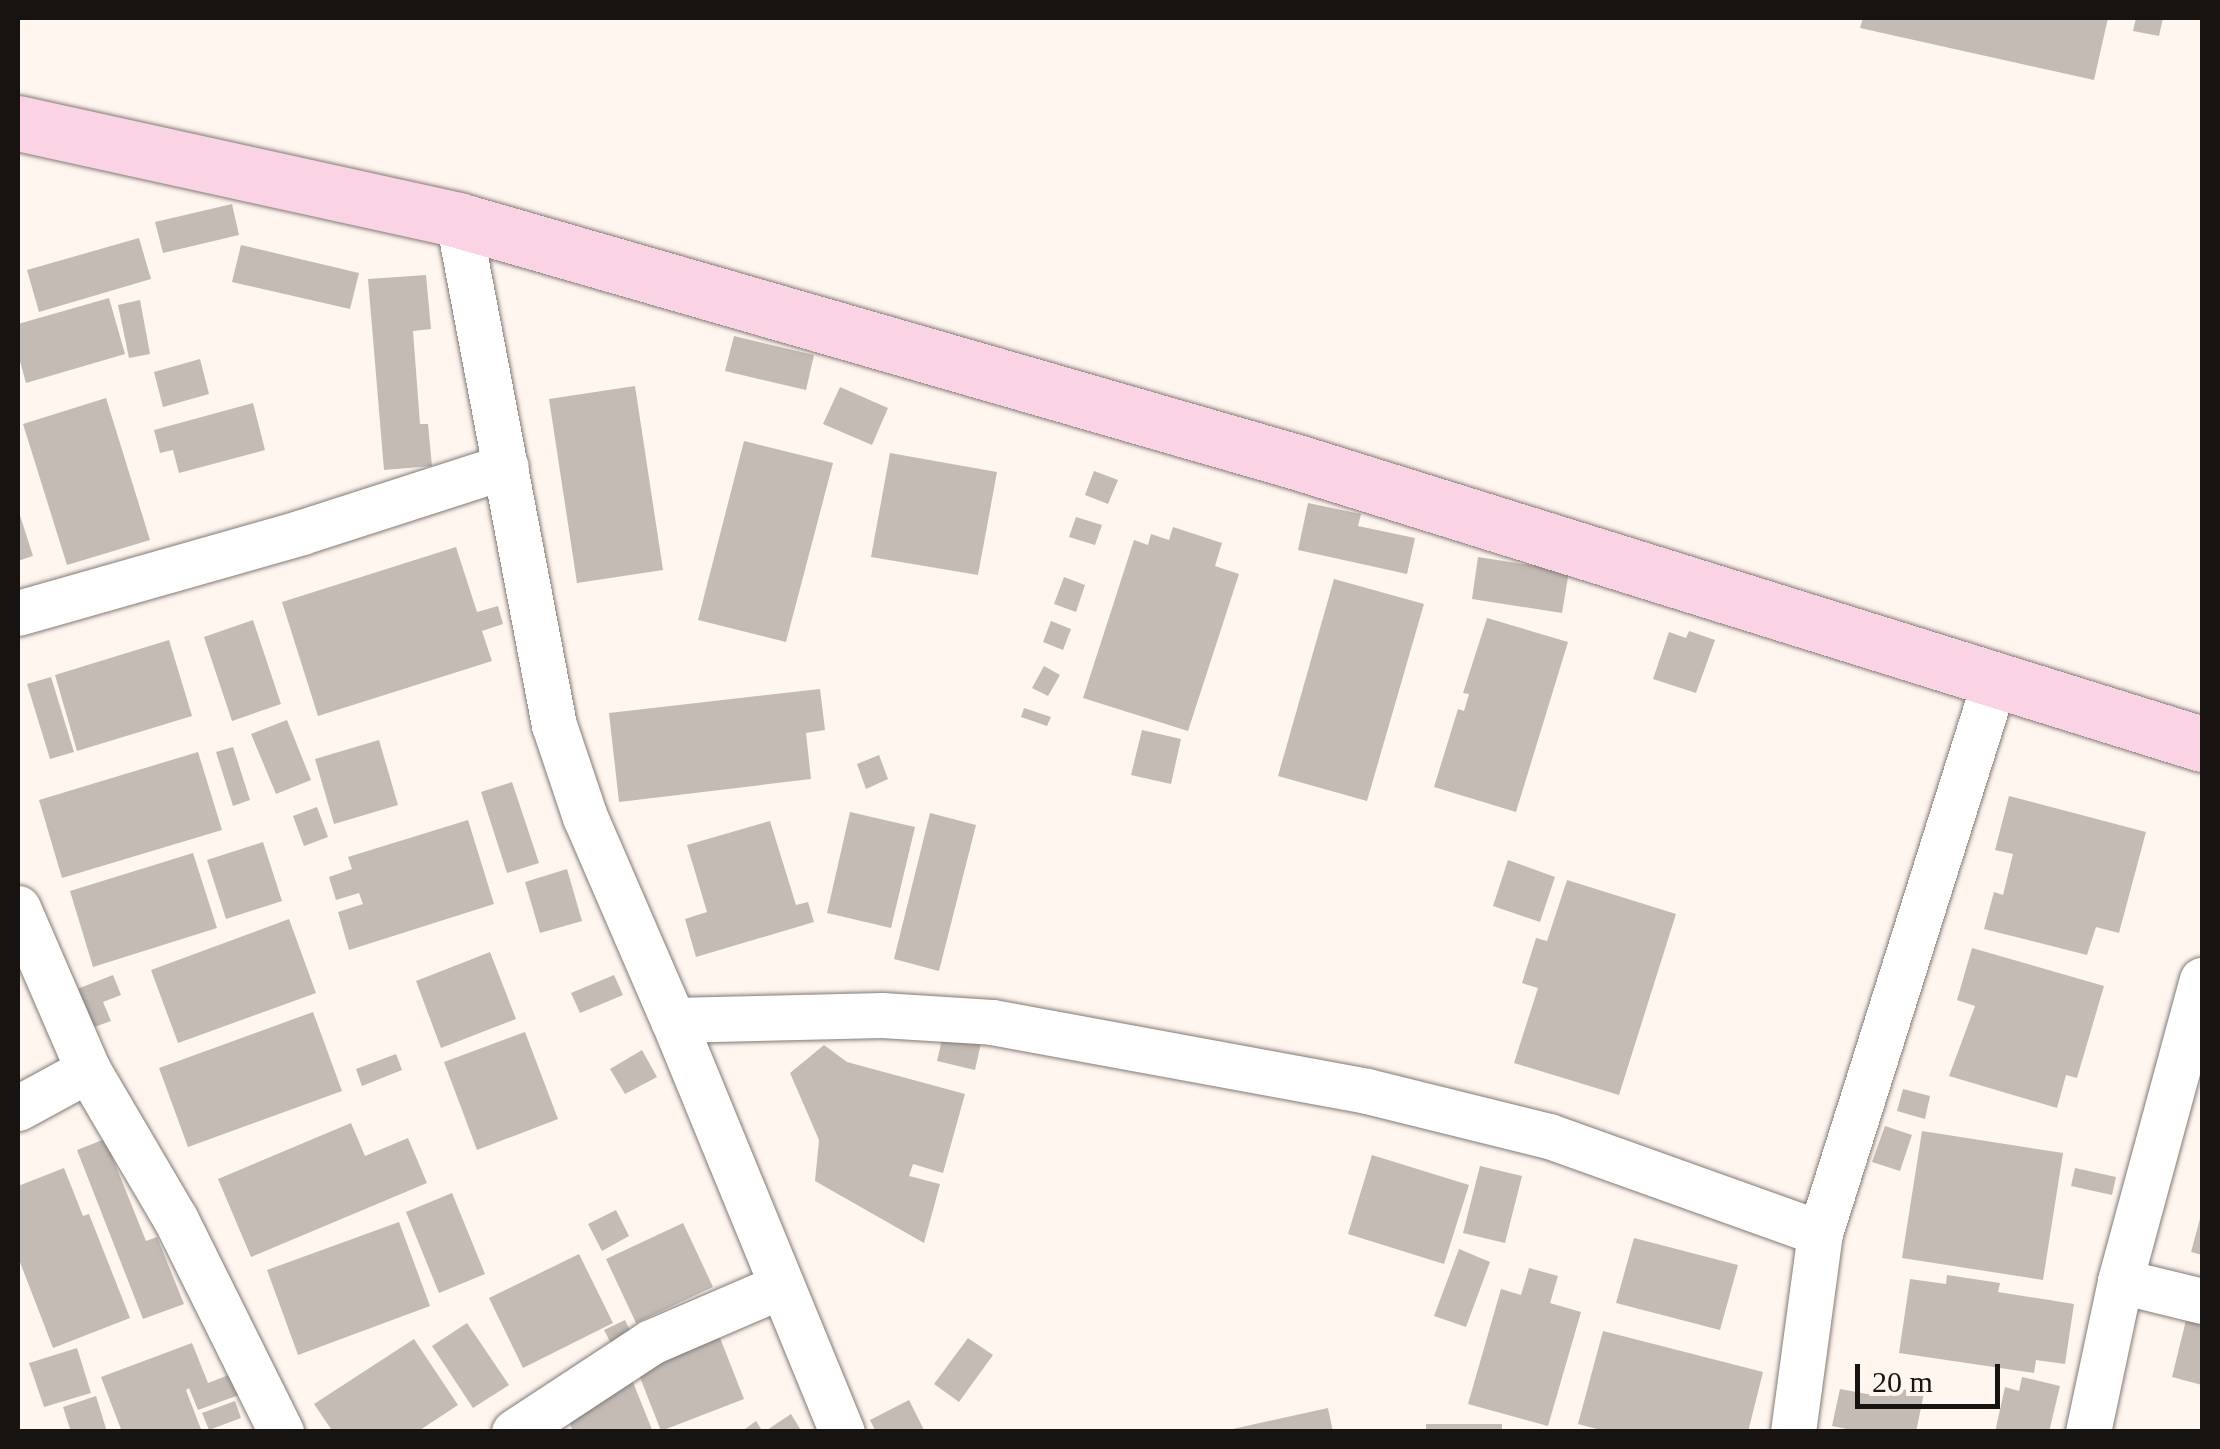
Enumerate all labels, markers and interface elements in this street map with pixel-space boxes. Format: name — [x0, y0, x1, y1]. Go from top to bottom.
scale bar — [1860, 1344, 2005, 1406]
text: 20 m — [1872, 1365, 1933, 1398]

